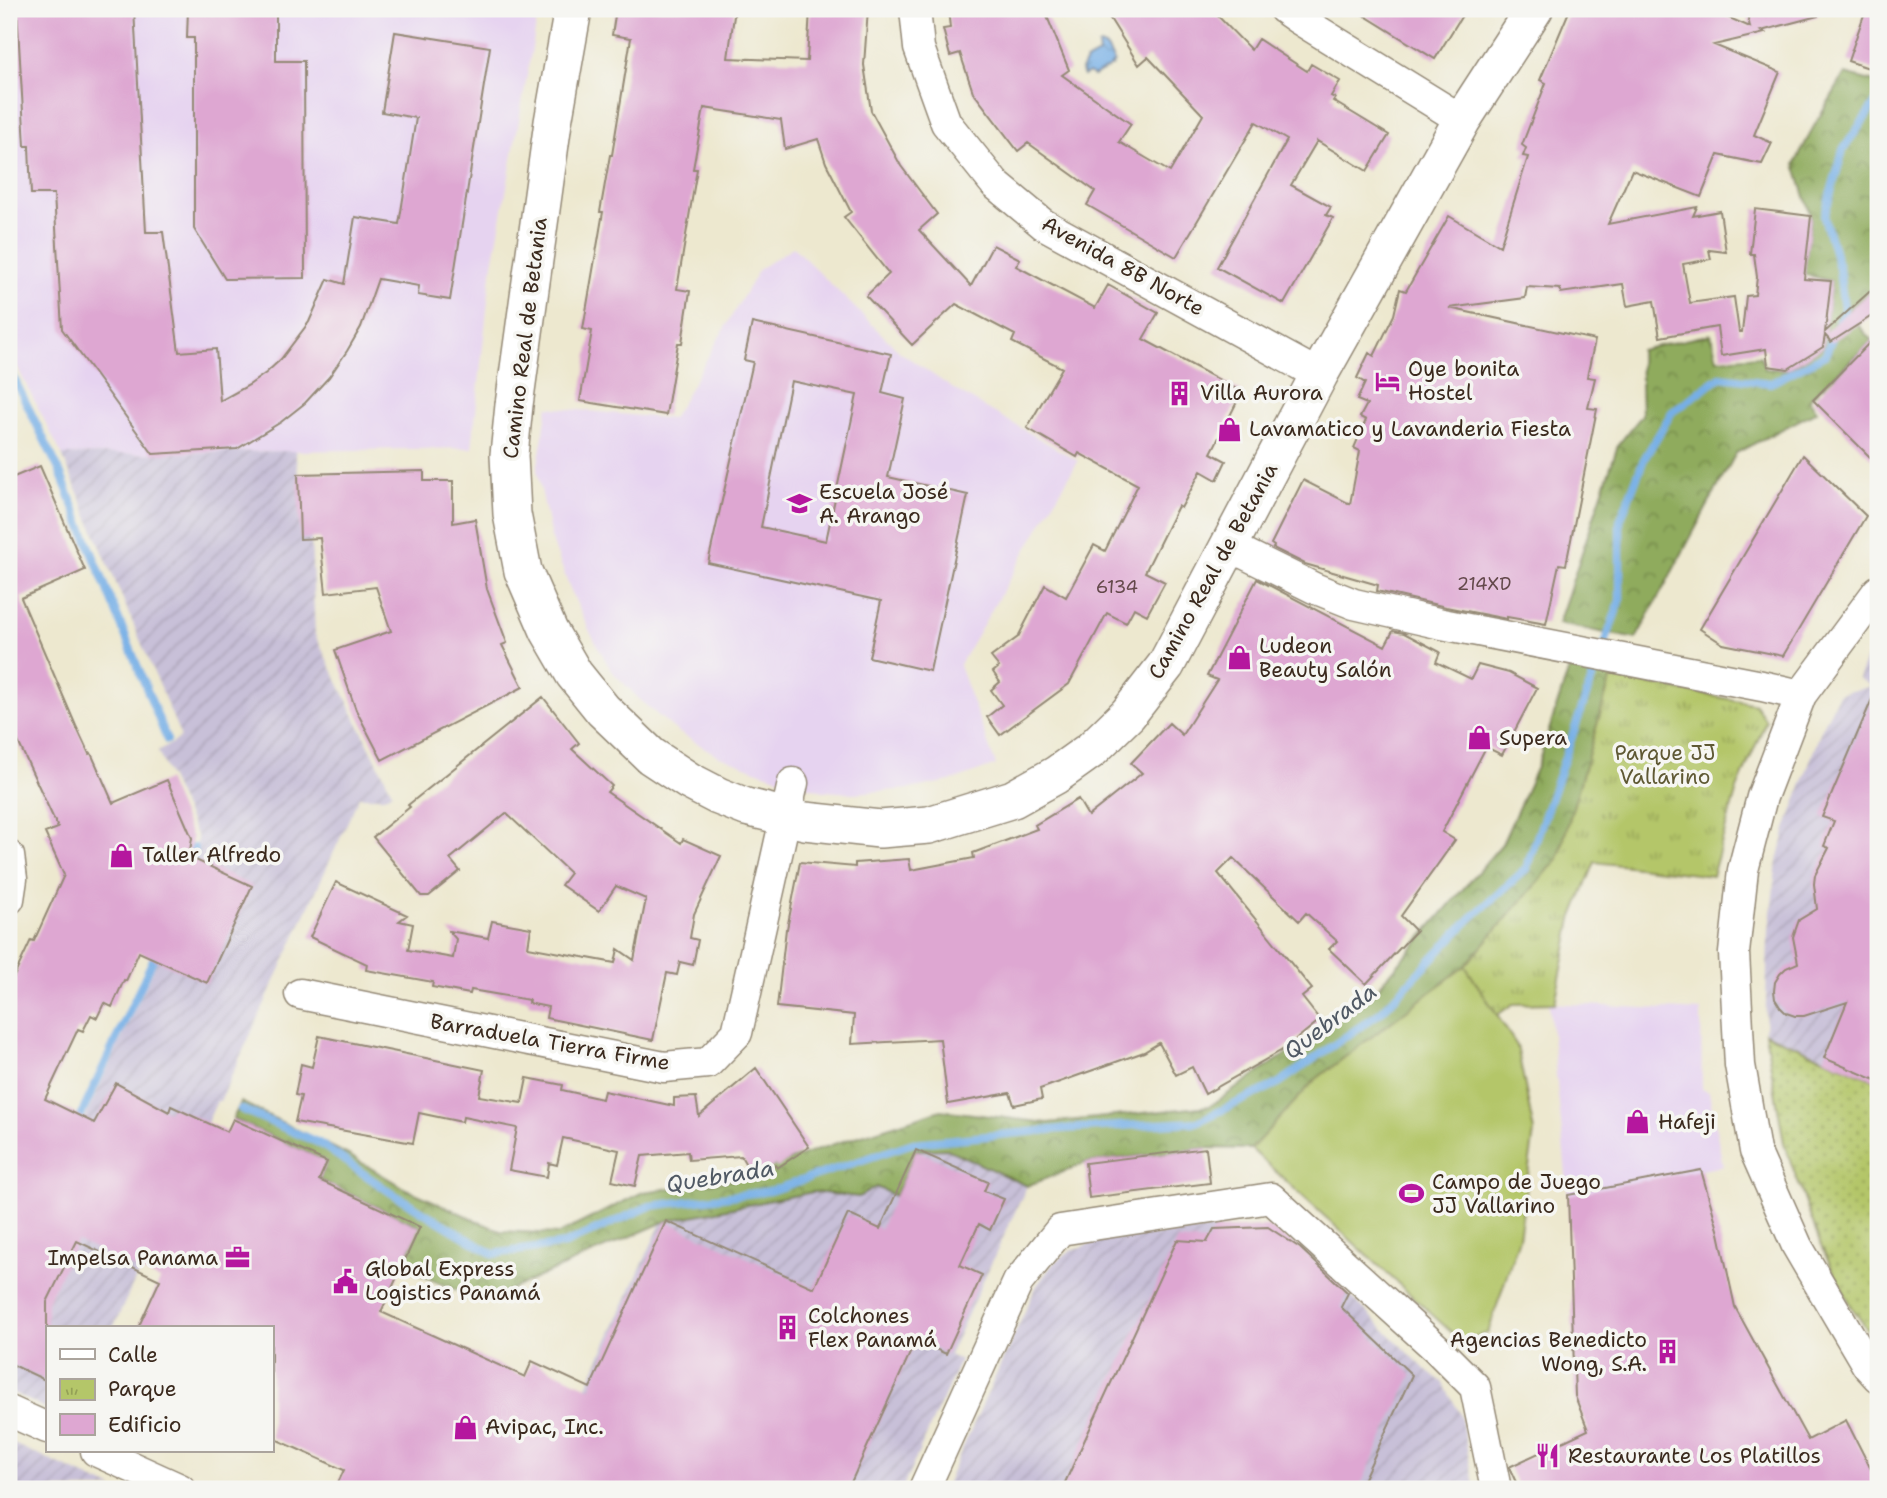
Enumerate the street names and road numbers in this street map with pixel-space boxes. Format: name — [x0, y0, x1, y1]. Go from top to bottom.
street label: Avenida 8B Norte — [1037, 210, 1209, 322]
street label: Camino Real de Betania — [496, 216, 554, 460]
street label: Camino Real de Betania — [1142, 458, 1284, 684]
street label: Barraduela Tierra Firme — [428, 1007, 672, 1077]

